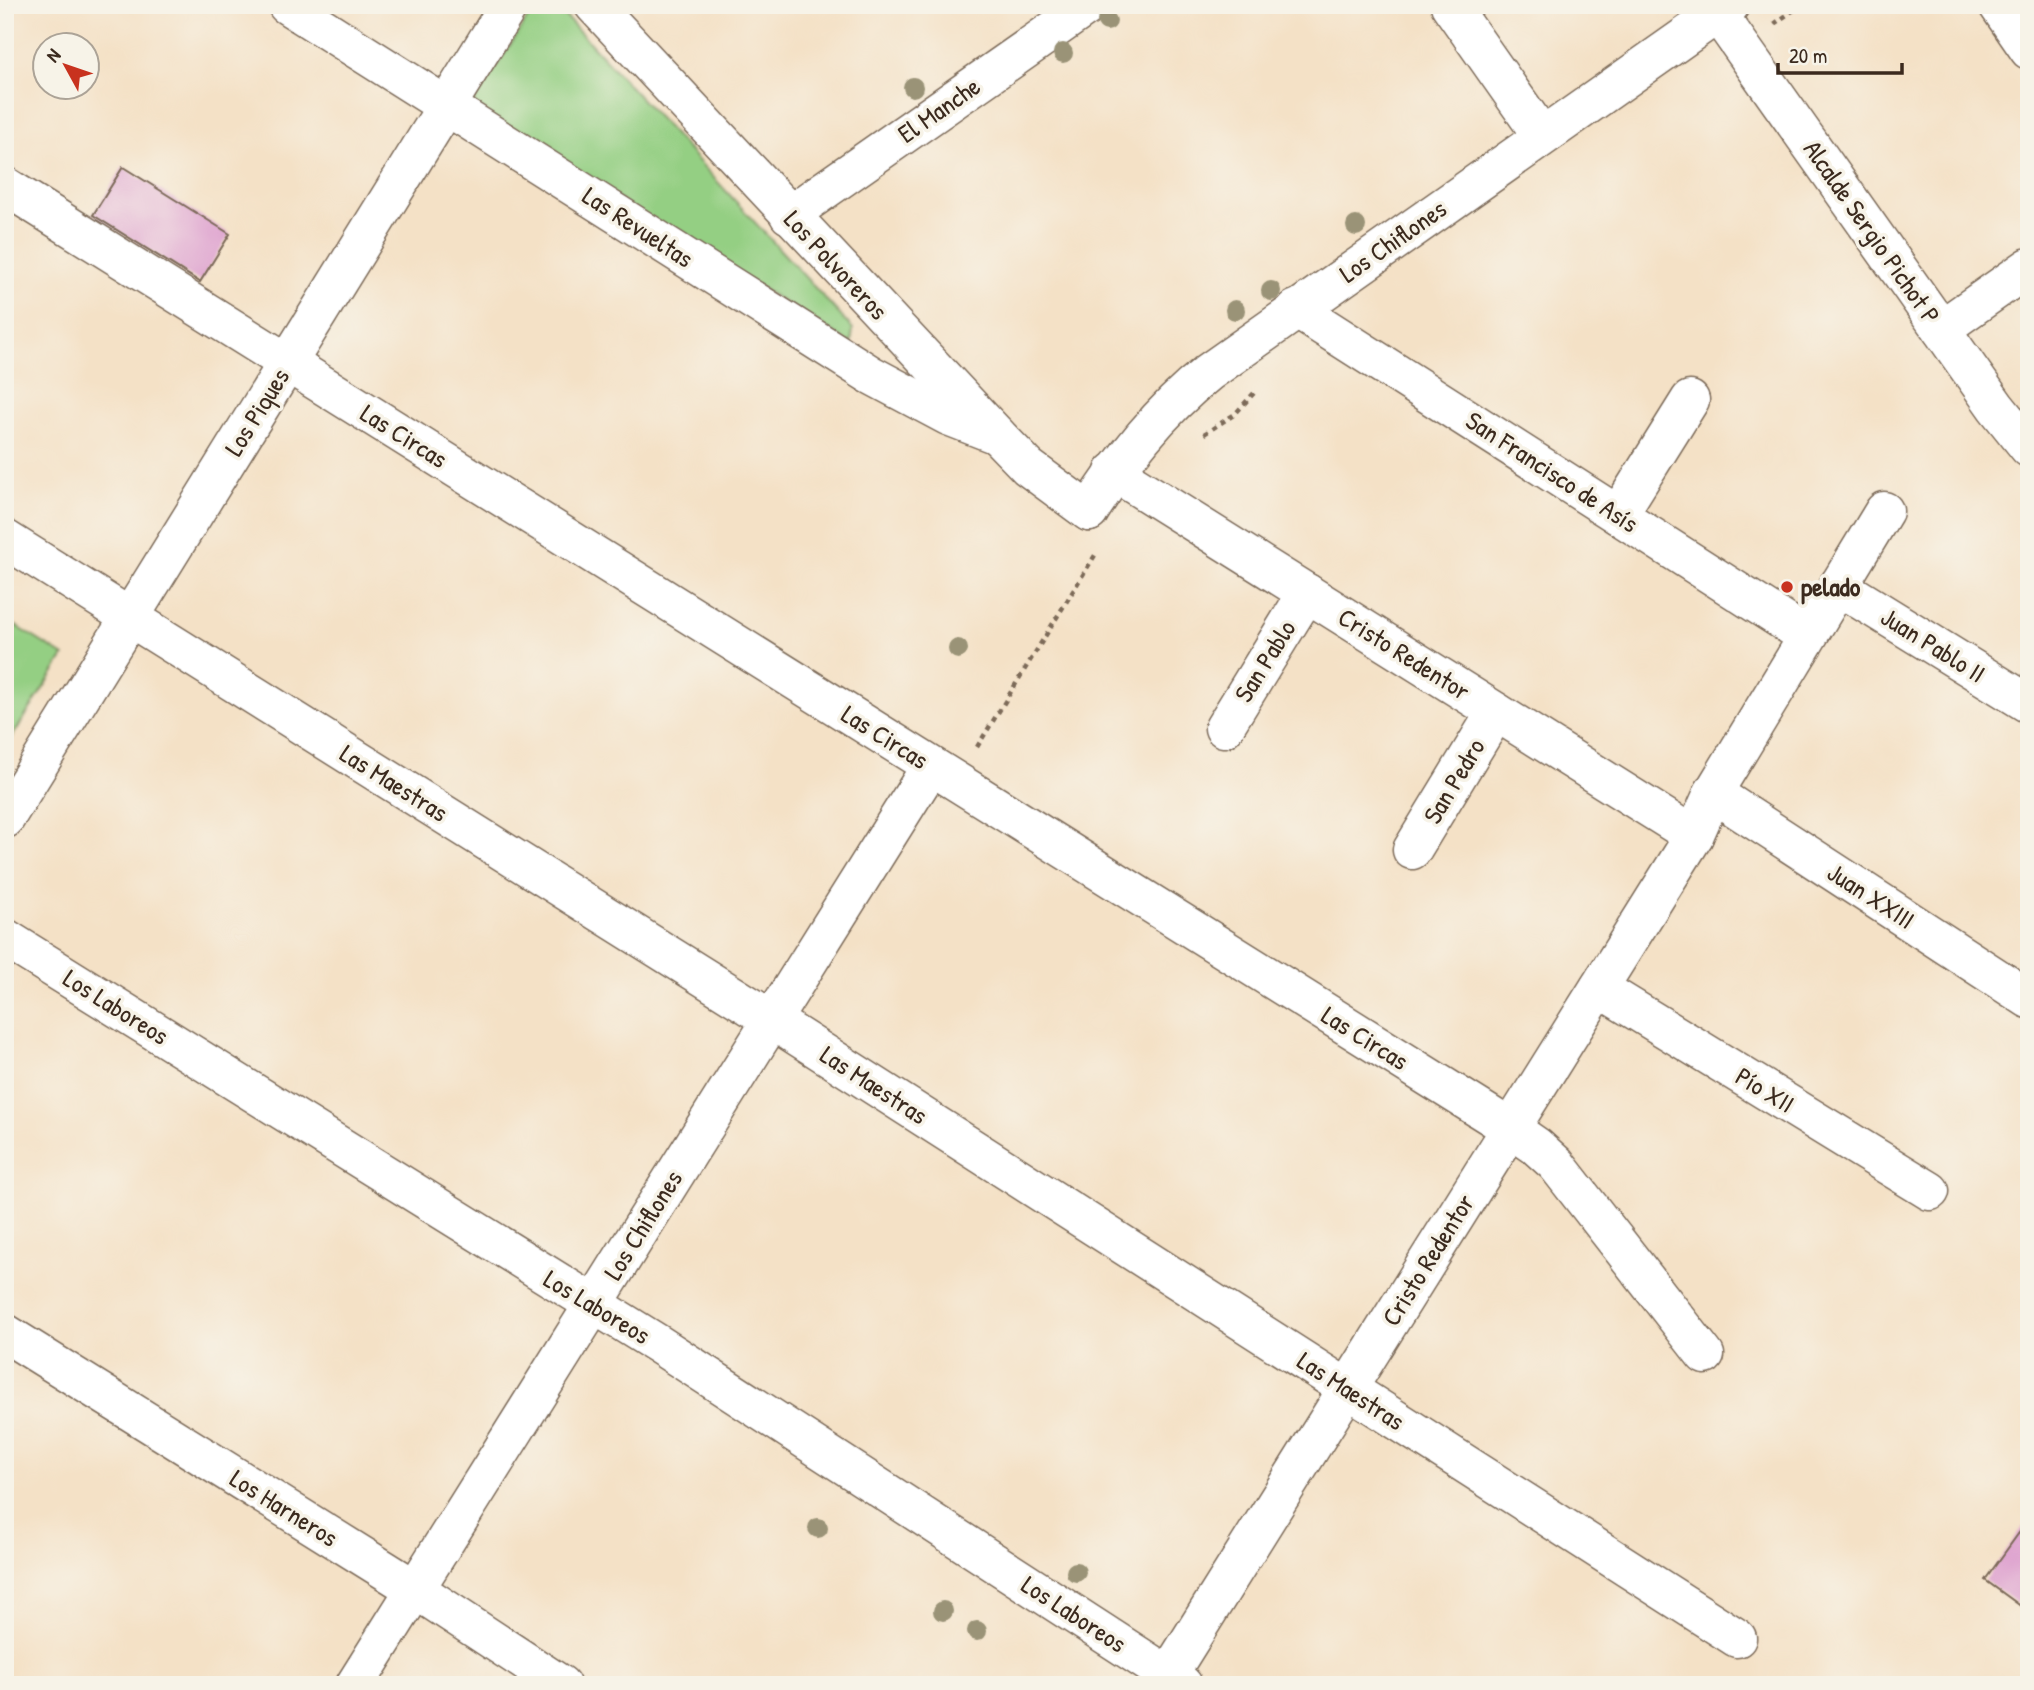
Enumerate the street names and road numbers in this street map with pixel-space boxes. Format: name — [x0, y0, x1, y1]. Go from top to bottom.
street label: El Manche — [891, 69, 987, 151]
street label: Alcalde Sergio Pichot P — [1796, 133, 1949, 330]
street label: Las Revueltas — [576, 178, 700, 275]
street label: Los Chiflones — [1332, 191, 1453, 290]
street label: Los Polvoreros — [777, 202, 896, 327]
street label: Los Piques — [216, 361, 297, 462]
street label: Las Circas — [354, 395, 454, 476]
street label: San Francisco de Asís — [1459, 403, 1645, 540]
street label: Cristo Redentor — [1332, 599, 1477, 708]
street label: Juan Pablo II — [1874, 599, 1992, 690]
street label: San Pablo — [1226, 613, 1303, 708]
street label: Las Circas — [835, 696, 935, 777]
street label: San Pedro — [1415, 732, 1493, 830]
street label: Las Maestras — [334, 736, 455, 829]
street label: Juan XXIII — [1821, 854, 1922, 937]
street label: Los Laboreos — [57, 960, 176, 1053]
street label: Las Circas — [1315, 997, 1415, 1078]
street label: Las Maestras — [814, 1037, 935, 1132]
street label: Pío XII — [1729, 1058, 1801, 1121]
street label: Los Chiflones — [595, 1163, 690, 1286]
street label: Cristo Redentor — [1373, 1187, 1482, 1332]
street label: Los Laboreos — [538, 1261, 657, 1352]
street label: Las Maestras — [1291, 1343, 1412, 1438]
street label: Los Harneros — [224, 1461, 345, 1555]
street label: Los Laboreos — [1015, 1567, 1133, 1660]

